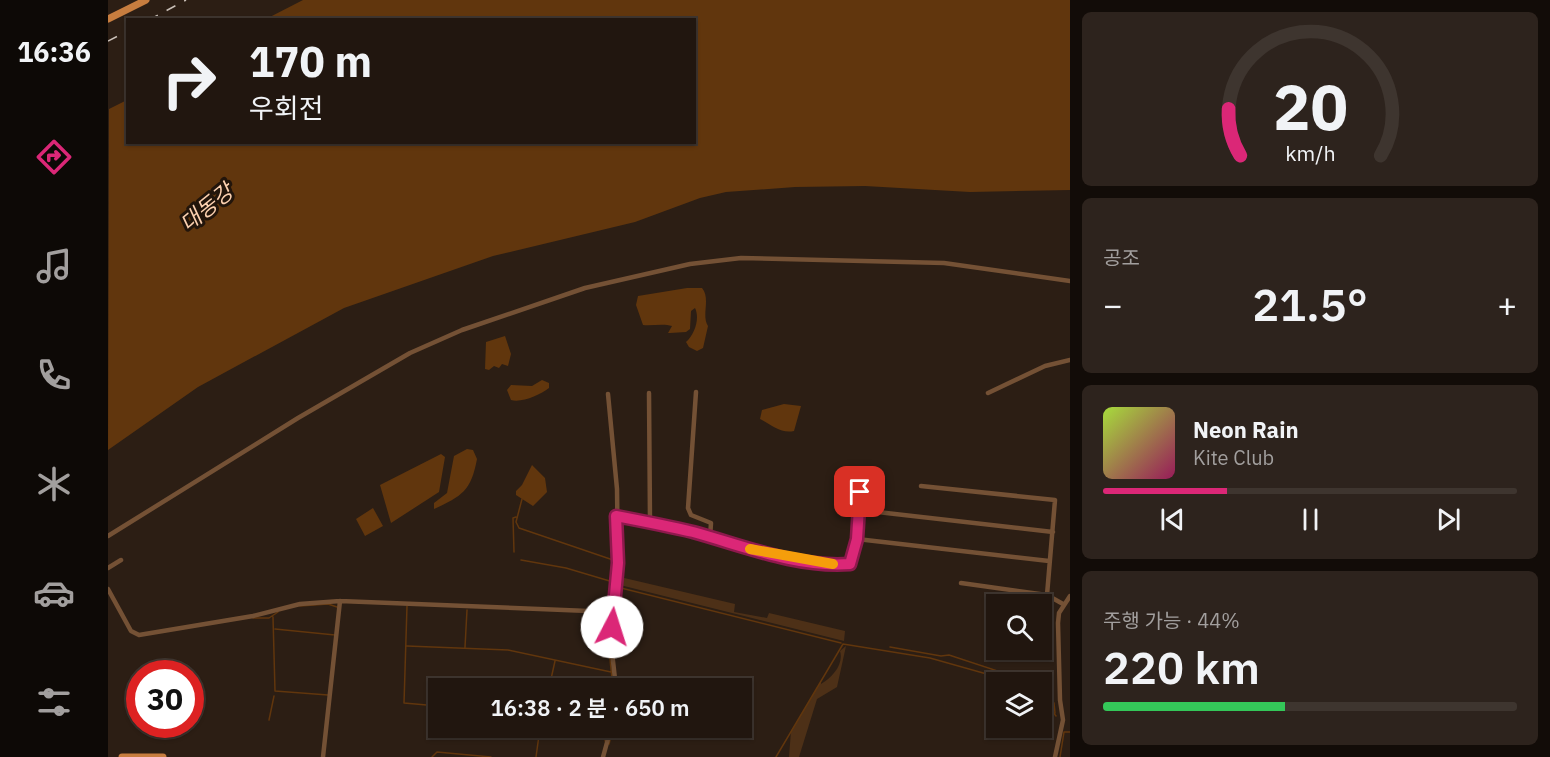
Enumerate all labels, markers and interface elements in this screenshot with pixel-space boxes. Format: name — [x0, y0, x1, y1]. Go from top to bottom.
text: 16:36 — [17, 34, 91, 69]
text: 170 m — [249, 34, 372, 89]
icon: right — [150, 42, 228, 120]
text: 20 — [1273, 66, 1347, 147]
text: 우회전 — [249, 90, 324, 125]
icon: directions — [33, 136, 75, 178]
text: km/h — [1285, 140, 1335, 168]
water label: 대동강 — [173, 175, 241, 237]
text: 공조 — [1103, 244, 1140, 271]
icon: music — [33, 245, 75, 287]
text: 21.5° — [1252, 275, 1368, 333]
text: − — [1103, 283, 1123, 326]
text: + — [1497, 283, 1517, 326]
icon: phone — [33, 354, 75, 396]
text: Neon Rain — [1193, 415, 1299, 444]
text: Kite Club — [1193, 444, 1274, 471]
icon: climate — [33, 463, 75, 505]
pin — [834, 466, 885, 517]
icon: arrive — [843, 475, 876, 508]
icon: previous — [1156, 503, 1189, 536]
icon: pause — [1294, 503, 1327, 536]
icon: next — [1432, 503, 1465, 536]
icon: car — [33, 572, 75, 614]
map controls — [986, 594, 1052, 738]
button: search — [986, 594, 1052, 660]
position arrow — [580, 595, 644, 659]
text: 주행 가능 · 44% — [1103, 607, 1240, 634]
text: 220 km — [1103, 638, 1260, 696]
speed limit sign: 30 — [126, 660, 204, 738]
button: layers — [986, 672, 1052, 738]
icon: filters — [33, 681, 75, 723]
text: 16:38 · 2 분 · 650 m — [491, 693, 689, 722]

